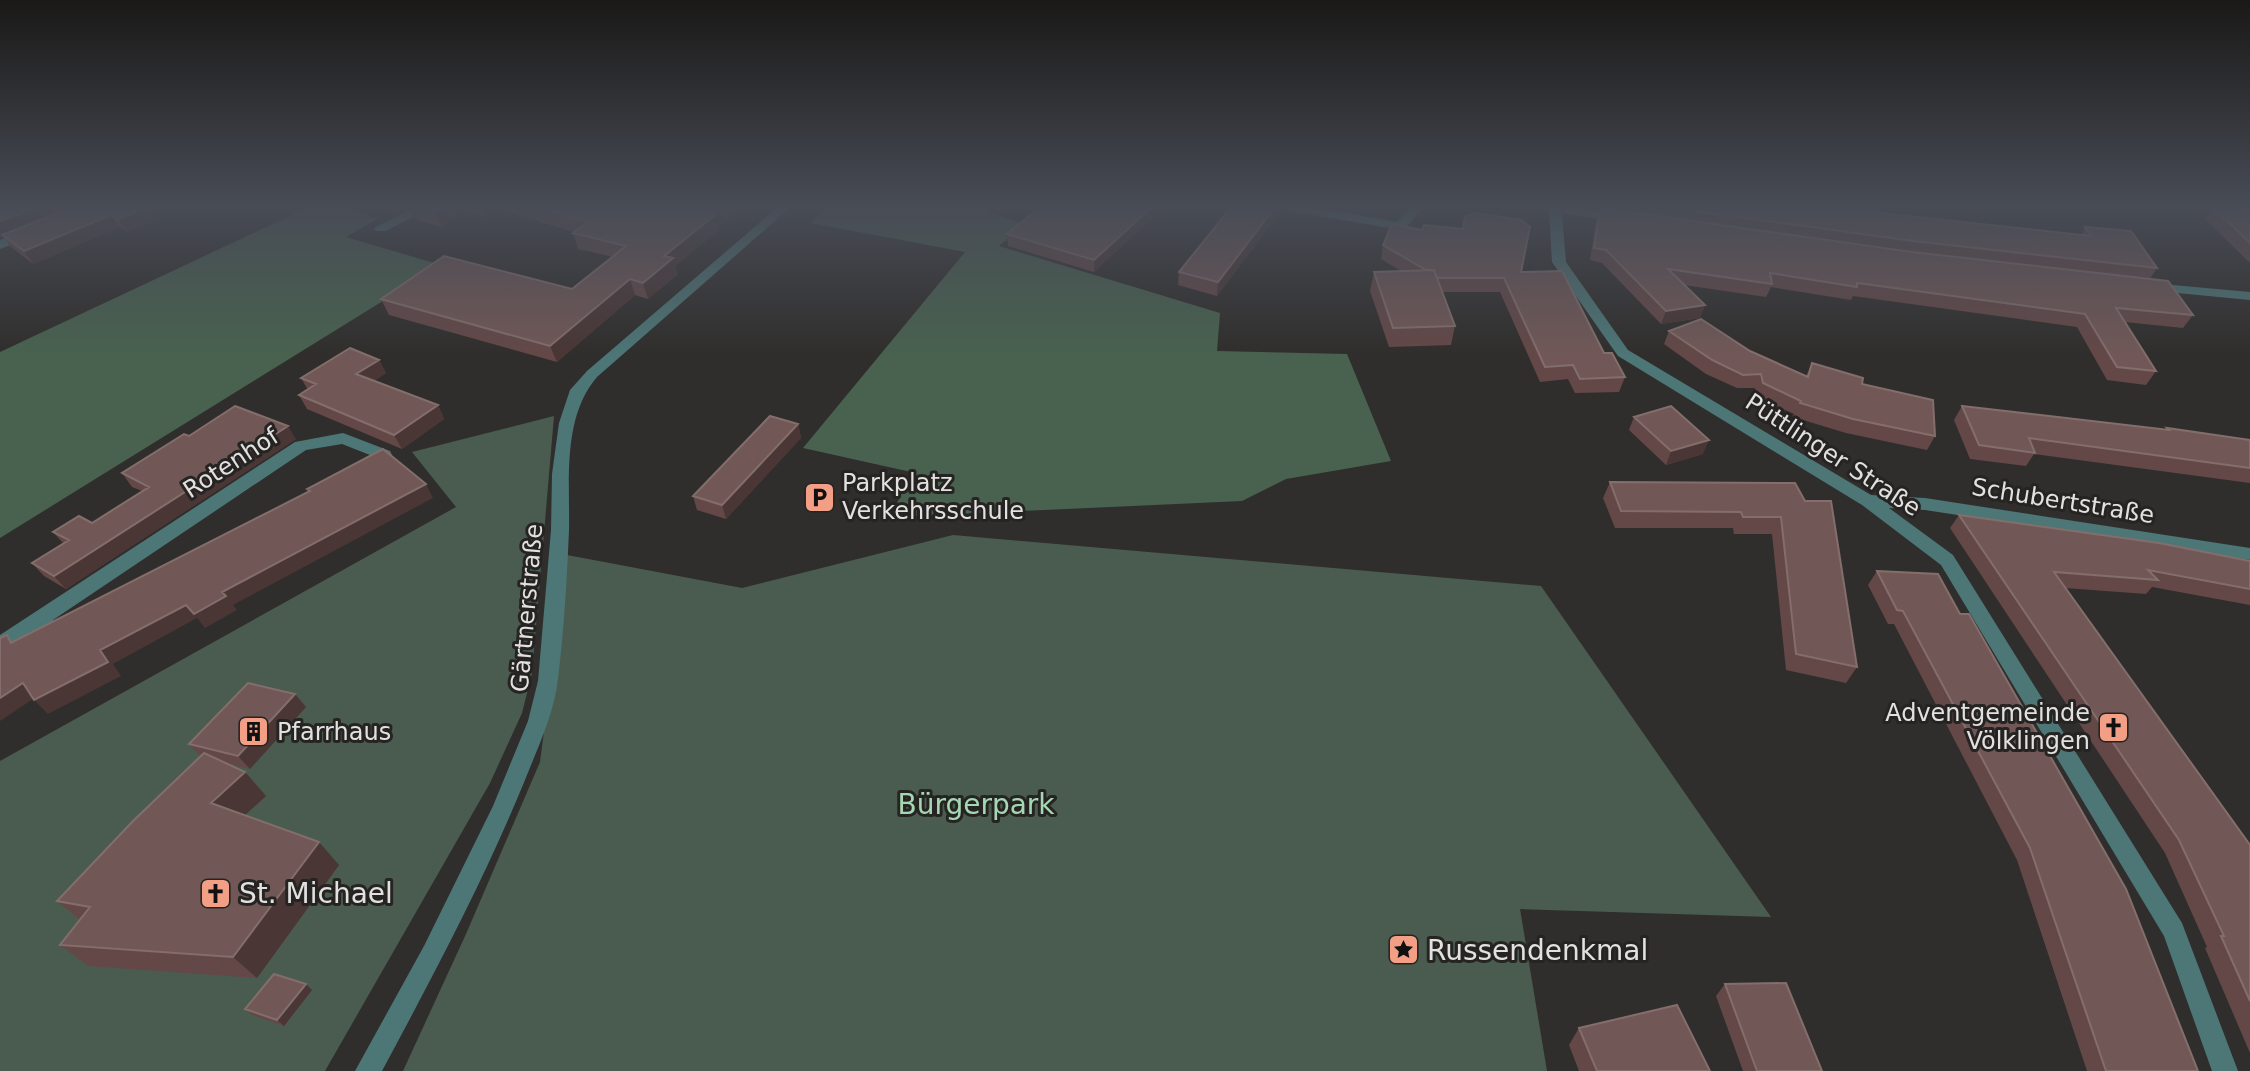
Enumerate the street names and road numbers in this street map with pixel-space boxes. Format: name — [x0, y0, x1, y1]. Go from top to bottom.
street label: Püttlinger Straße — [1740, 388, 1926, 522]
street label: Rotenhof — [178, 422, 284, 504]
street label: Schubertstraße — [1970, 473, 2156, 529]
street label: Gärtnerstraße — [506, 523, 548, 693]

